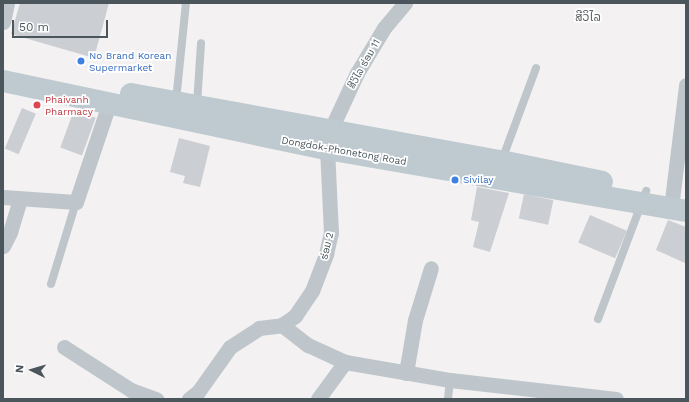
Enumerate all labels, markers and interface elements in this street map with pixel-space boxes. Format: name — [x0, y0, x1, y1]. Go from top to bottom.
district label: ສີວິໄລ — [575, 11, 601, 25]
scale bar — [14, 12, 110, 38]
text: 50 m — [19, 20, 49, 34]
street label: ສີວິໄລ ຮ່ອມ 11 — [345, 37, 383, 91]
place label: No Brand Korean Supermarket — [89, 49, 171, 72]
marker: No Brand Korean Supermarket — [76, 56, 86, 66]
place label: Phaivanh Pharmacy — [45, 93, 93, 116]
marker: Phaivanh Pharmacy — [32, 100, 42, 110]
street label: Dongdok-Phonetong Road — [281, 134, 407, 168]
place label: Sivilay — [463, 174, 493, 186]
marker: Sivilay — [450, 175, 460, 185]
street label: ຮ່ອມ 2 — [318, 231, 336, 261]
north arrow — [12, 350, 52, 390]
text: N — [13, 364, 26, 374]

